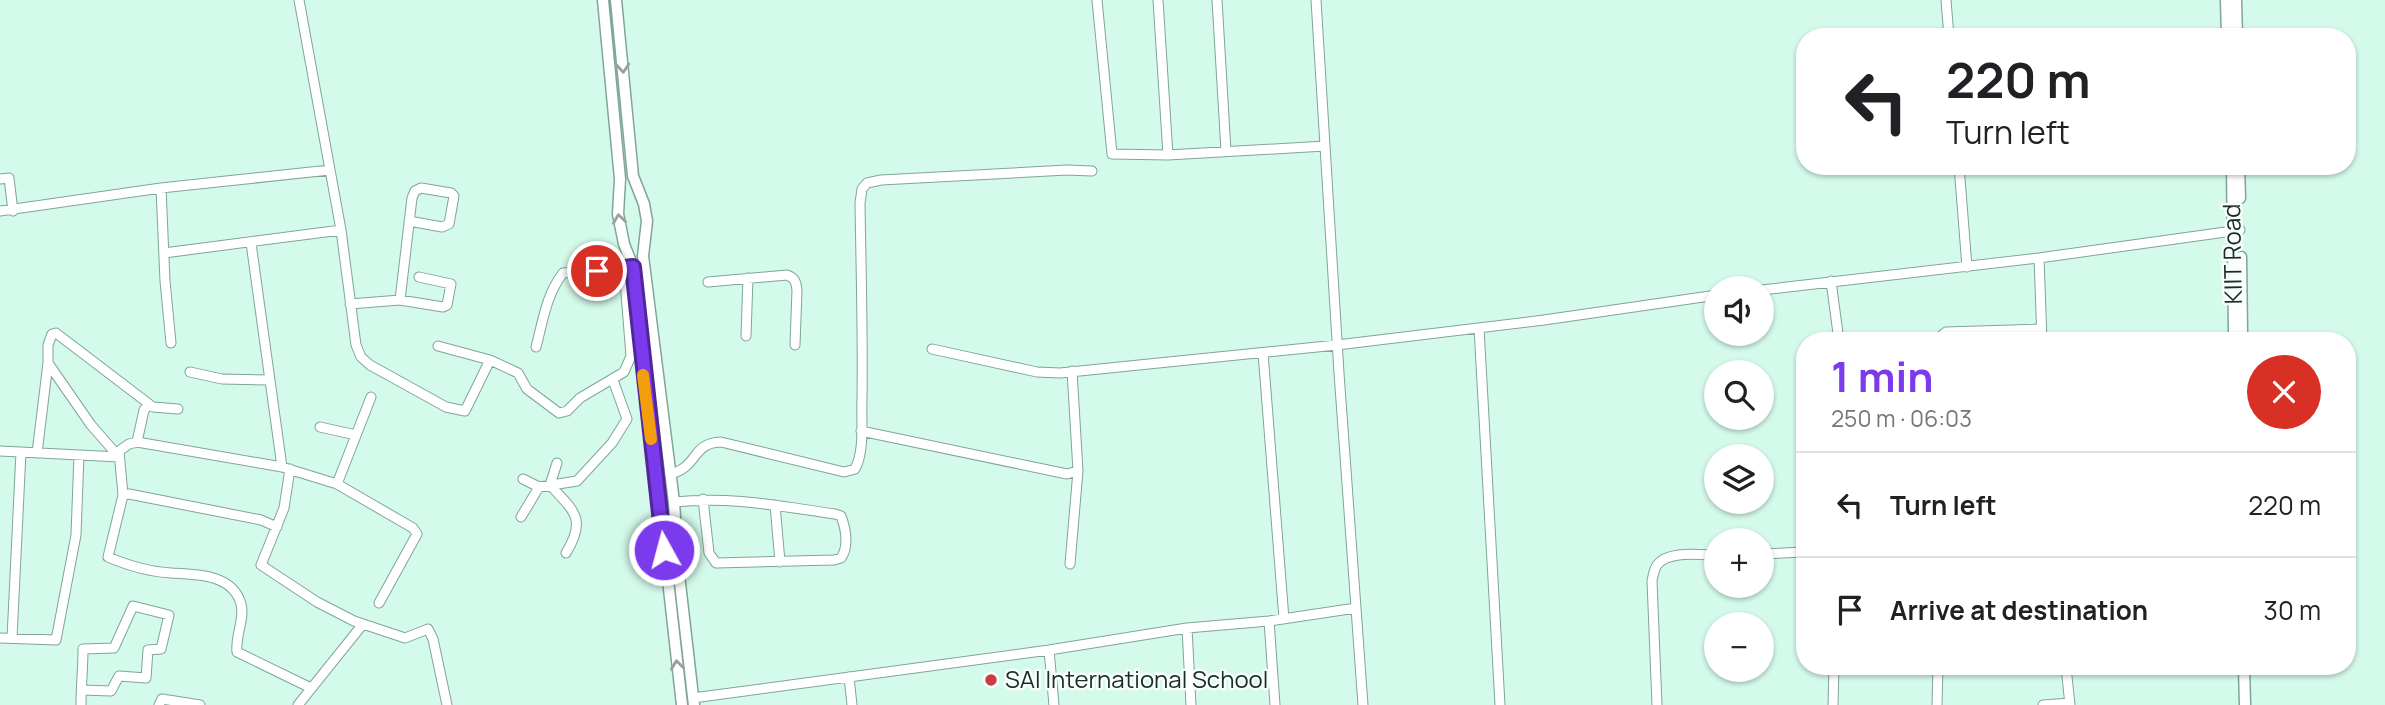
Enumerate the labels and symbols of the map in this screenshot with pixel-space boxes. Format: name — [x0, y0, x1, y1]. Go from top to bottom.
one-way arrow — [615, 62, 630, 74]
street label: KIIT Road — [2214, 203, 2249, 305]
one-way arrow — [612, 213, 627, 225]
pin — [567, 241, 627, 301]
position arrow — [627, 513, 701, 587]
one-way arrow — [670, 659, 685, 671]
place label: SAI International School — [1005, 662, 1268, 695]
marker: SAI International School — [983, 672, 999, 688]

